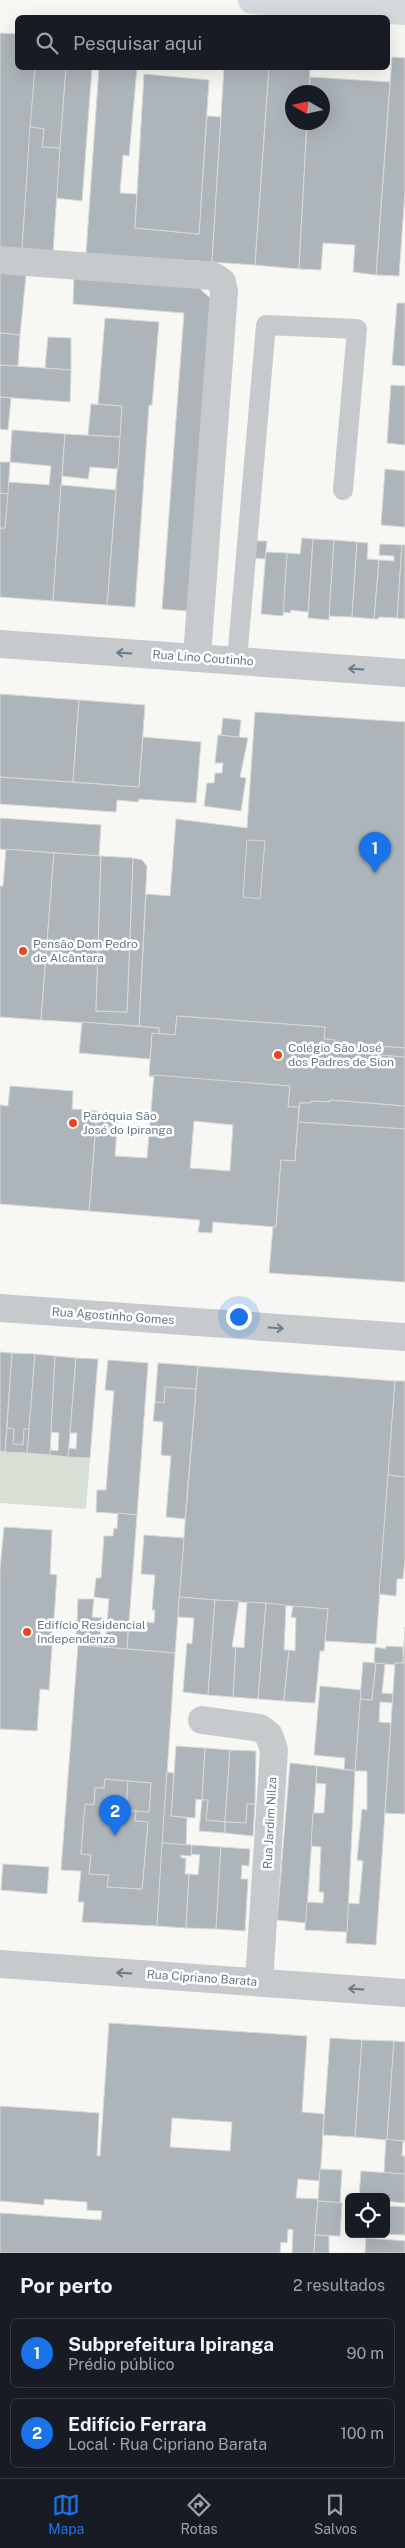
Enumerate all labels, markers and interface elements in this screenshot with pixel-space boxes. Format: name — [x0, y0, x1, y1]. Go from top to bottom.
search box — [15, 15, 390, 70]
icon: search — [33, 29, 61, 57]
text: Pesquisar aqui — [73, 32, 202, 54]
north arrow — [285, 85, 330, 130]
street label: Rua Lino Coutinho — [152, 647, 254, 669]
one-way arrow — [117, 648, 133, 657]
one-way arrow — [349, 664, 365, 674]
pin: 1 — [359, 832, 391, 873]
place label: Pensão Dom Pedro de Alcântara — [33, 937, 138, 965]
marker: Pensão Dom Pedro de Alcântara — [17, 945, 29, 957]
place label: Colégio São José dos Padres de Sion — [288, 1041, 394, 1069]
marker: Colégio São José dos Padres de Sion — [272, 1049, 284, 1061]
place label: Paróquia São José do Ipiranga — [83, 1109, 172, 1137]
marker: Paróquia São José do Ipiranga — [67, 1117, 79, 1129]
your location — [226, 1304, 252, 1330]
street label: Rua Agostinho Gomes — [51, 1305, 175, 1327]
one-way arrow — [267, 1323, 283, 1332]
place label: Edifício Residencial Independenza — [37, 1618, 146, 1646]
marker: Edifício Residencial Independenza — [21, 1626, 33, 1638]
street label: Rua Jardim Nilza — [261, 1777, 279, 1869]
pin: 2 — [99, 1795, 131, 1836]
street label: Rua Cipriano Barata — [146, 1967, 258, 1989]
one-way arrow — [117, 1968, 133, 1977]
one-way arrow — [349, 1985, 365, 1994]
map controls — [345, 2193, 390, 2238]
button: locate — [345, 2193, 390, 2238]
text: Por perto — [20, 2273, 113, 2298]
text: 2 resultados — [293, 2276, 385, 2295]
text: Subprefeitura Ipiranga — [68, 2333, 274, 2355]
text: 1 — [34, 2344, 40, 2363]
text: 90 m — [347, 2344, 384, 2363]
text: Prédio público — [68, 2355, 175, 2374]
text: Edifício Ferrara — [68, 2413, 207, 2435]
text: 2 — [32, 2424, 42, 2443]
text: 100 m — [340, 2424, 384, 2443]
text: Local · Rua Cipriano Barata — [68, 2435, 267, 2454]
tab: Mapa — [48, 2491, 84, 2537]
tab: Rotas — [181, 2491, 218, 2537]
tab: Salvos — [314, 2491, 357, 2537]

